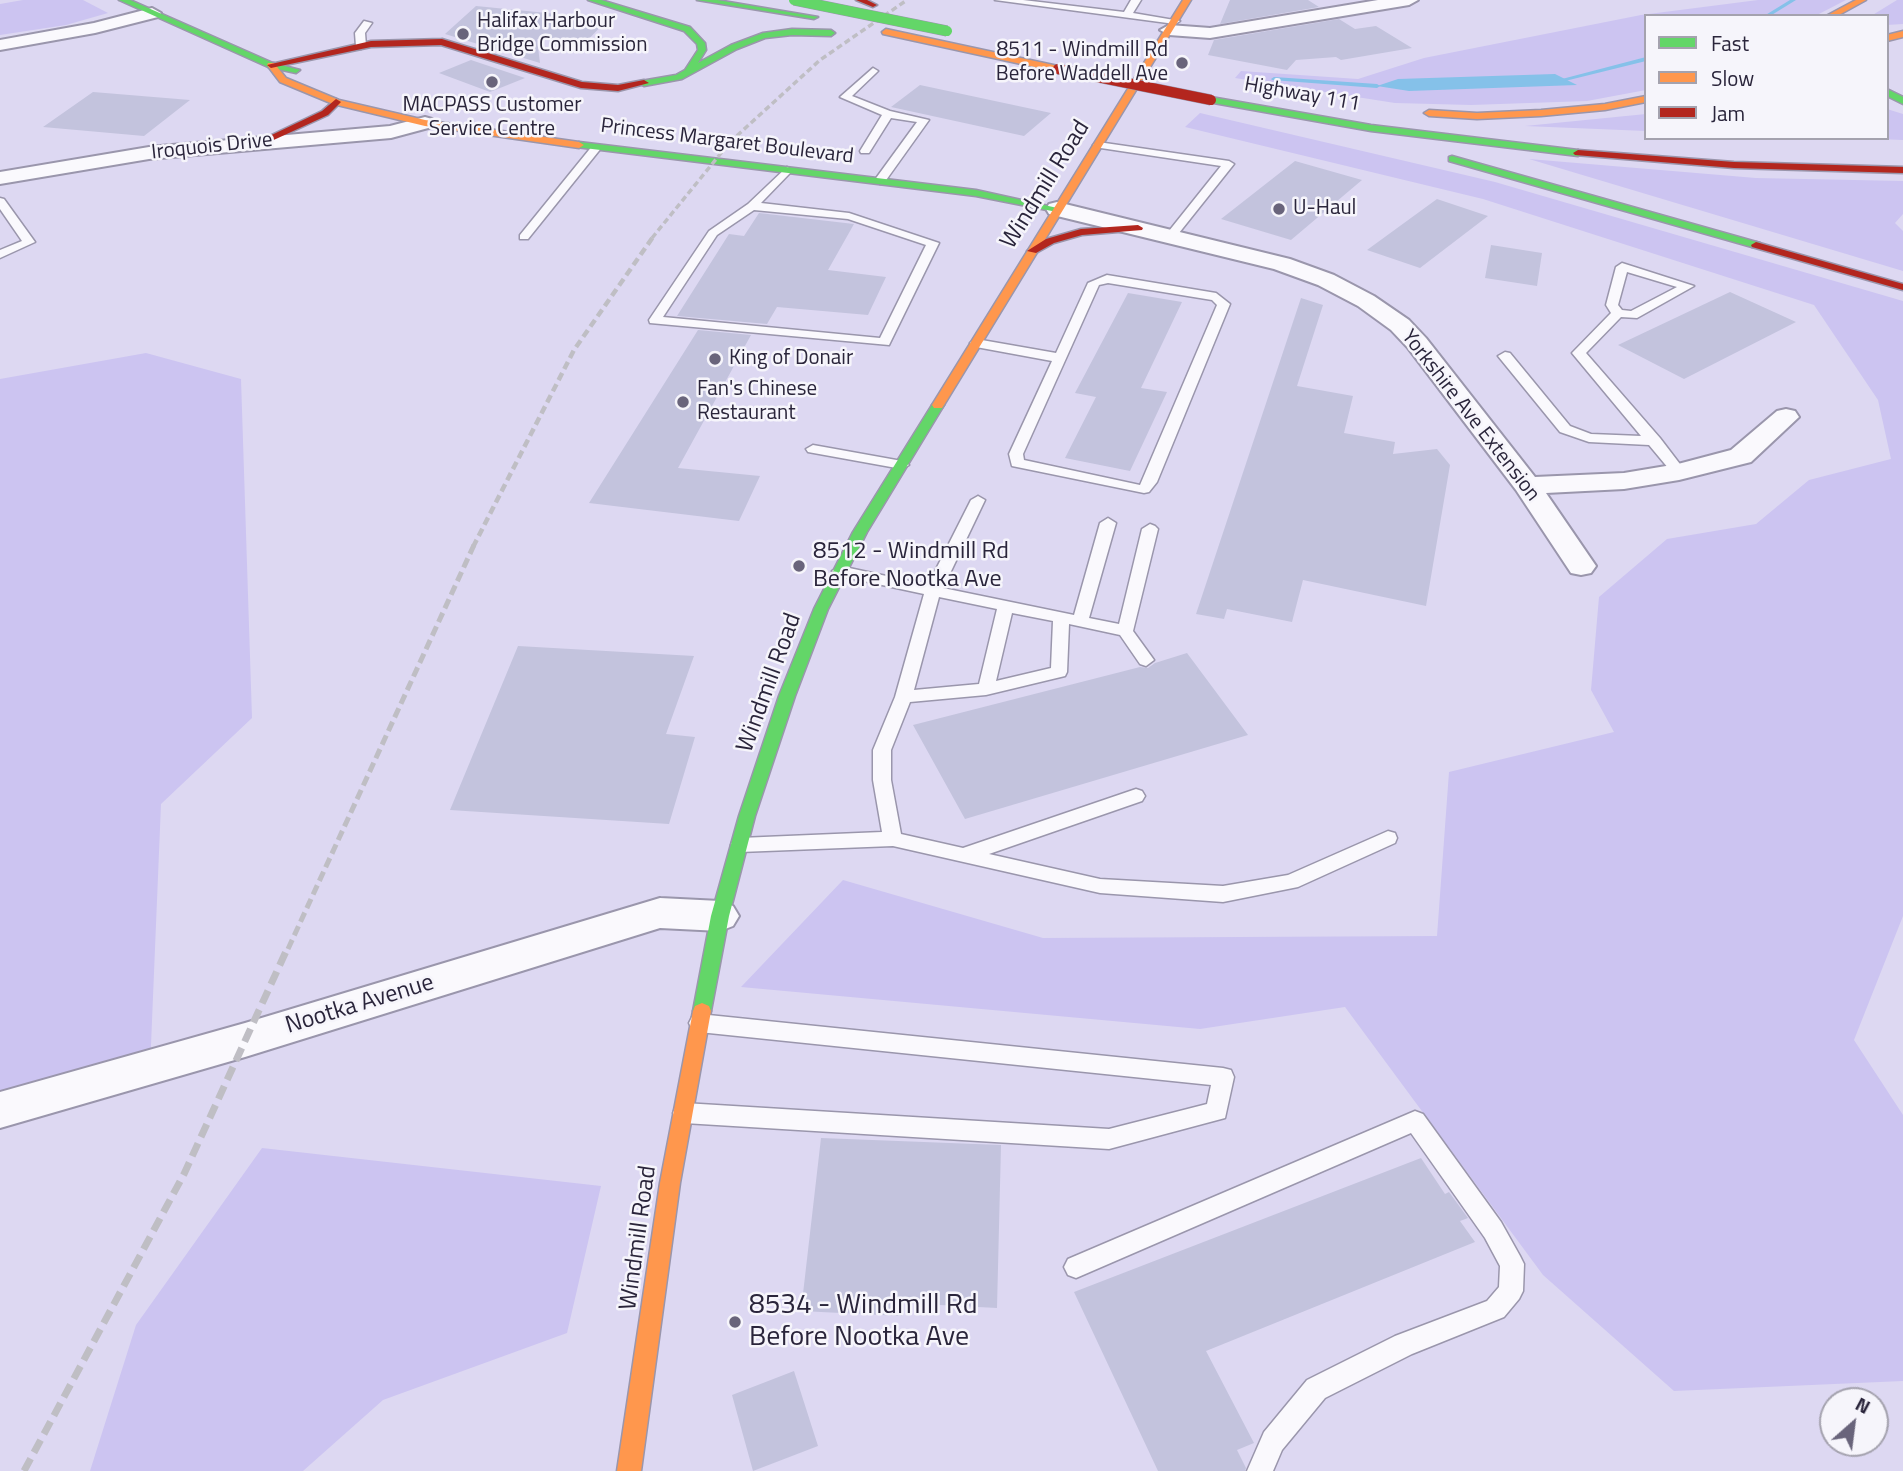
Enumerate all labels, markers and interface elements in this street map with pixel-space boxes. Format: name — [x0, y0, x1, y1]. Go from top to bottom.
place label: Halifax Harbour Bridge Commission — [477, 9, 647, 59]
legend — [1644, 14, 1889, 140]
marker: Halifax Harbour Bridge Commission — [455, 26, 471, 42]
text: Fast — [1711, 27, 1749, 59]
place label: 8511 - Windmill Rd Before Waddell Ave — [996, 38, 1168, 88]
marker: 8511 - Windmill Rd Before Waddell Ave — [1174, 55, 1190, 71]
text: Slow — [1711, 62, 1754, 94]
street label: Highway 111 — [1242, 72, 1362, 118]
marker: MACPASS Customer Service Centre — [484, 74, 500, 90]
place label: MACPASS Customer Service Centre — [403, 93, 581, 143]
text: Jam — [1711, 97, 1745, 129]
street label: Princess Margaret Boulevard — [599, 114, 855, 170]
street label: Windmill Road — [995, 116, 1097, 254]
street label: Iroquois Drive — [150, 128, 274, 166]
place label: U-Haul — [1293, 196, 1356, 222]
marker: U-Haul — [1271, 201, 1287, 217]
street label: Yorkshire Ave Extension — [1395, 325, 1545, 507]
place label: King of Donair — [729, 346, 853, 372]
marker: King of Donair — [707, 351, 723, 367]
place label: Fan's Chinese Restaurant — [697, 377, 817, 427]
marker: Fan's Chinese Restaurant — [675, 394, 691, 410]
place label: 8512 - Windmill Rd Before Nootka Ave — [813, 538, 1009, 594]
marker: 8512 - Windmill Rd Before Nootka Ave — [791, 558, 807, 574]
street label: Windmill Road — [732, 610, 808, 756]
street label: Nootka Avenue — [282, 969, 438, 1041]
street label: Windmill Road — [615, 1164, 663, 1312]
place label: 8534 - Windmill Rd Before Nootka Ave — [749, 1289, 978, 1355]
marker: 8534 - Windmill Rd Before Nootka Ave — [727, 1314, 743, 1330]
north arrow — [1819, 1387, 1889, 1457]
text: N — [1851, 1389, 1876, 1421]

